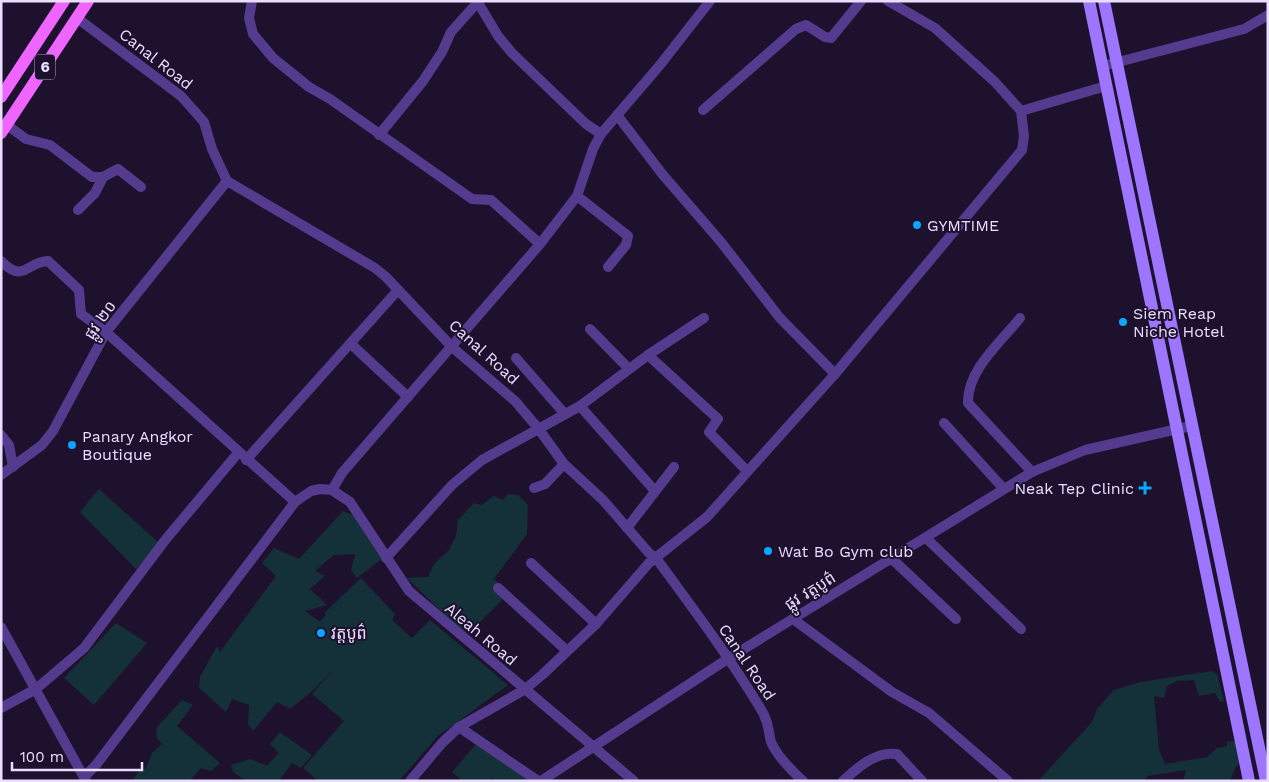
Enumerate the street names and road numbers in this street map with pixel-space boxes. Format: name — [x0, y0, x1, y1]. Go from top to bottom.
street label: Canal Road — [116, 24, 196, 94]
road number: 6 — [35, 54, 55, 80]
street label: ផ្លូវ ២០ — [80, 297, 124, 346]
street label: Canal Road — [445, 316, 523, 388]
street label: ផ្លូវ វត្តបូព៌ — [780, 567, 842, 618]
street label: Aleah Road — [441, 598, 521, 670]
street label: Canal Road — [715, 620, 779, 704]

